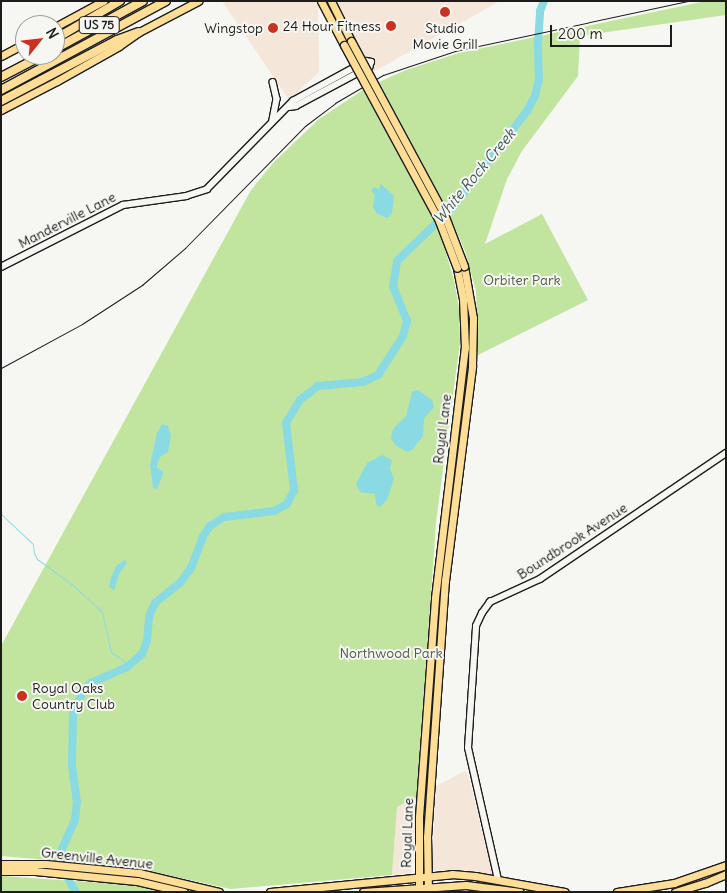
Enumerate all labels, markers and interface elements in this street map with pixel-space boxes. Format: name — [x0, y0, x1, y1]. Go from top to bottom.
marker: Studio Movie Grill — [439, 6, 451, 18]
north arrow — [15, 15, 65, 65]
scale bar — [552, 15, 674, 47]
road number: US 75 — [78, 16, 120, 34]
place label: 24 Hour Fitness — [283, 18, 381, 34]
place label: Wingstop — [204, 20, 263, 36]
marker: 24 Hour Fitness — [385, 20, 397, 32]
place label: Studio Movie Grill — [412, 20, 478, 52]
marker: Wingstop — [267, 22, 279, 34]
text: 200 m — [558, 24, 603, 43]
text: N — [42, 25, 62, 42]
water label: White Rock Creek — [429, 125, 519, 227]
street label: Manderville Lane — [16, 188, 118, 252]
park label: Orbiter Park — [483, 272, 561, 288]
street label: Royal Lane — [429, 393, 455, 465]
street label: Boundbrook Avenue — [514, 499, 630, 583]
park label: Northwood Park — [339, 645, 443, 661]
place label: Royal Oaks Country Club — [32, 680, 115, 712]
marker: Royal Oaks Country Club — [16, 690, 28, 702]
street label: Royal Lane — [397, 798, 417, 868]
street label: Greenville Avenue — [40, 844, 154, 872]

